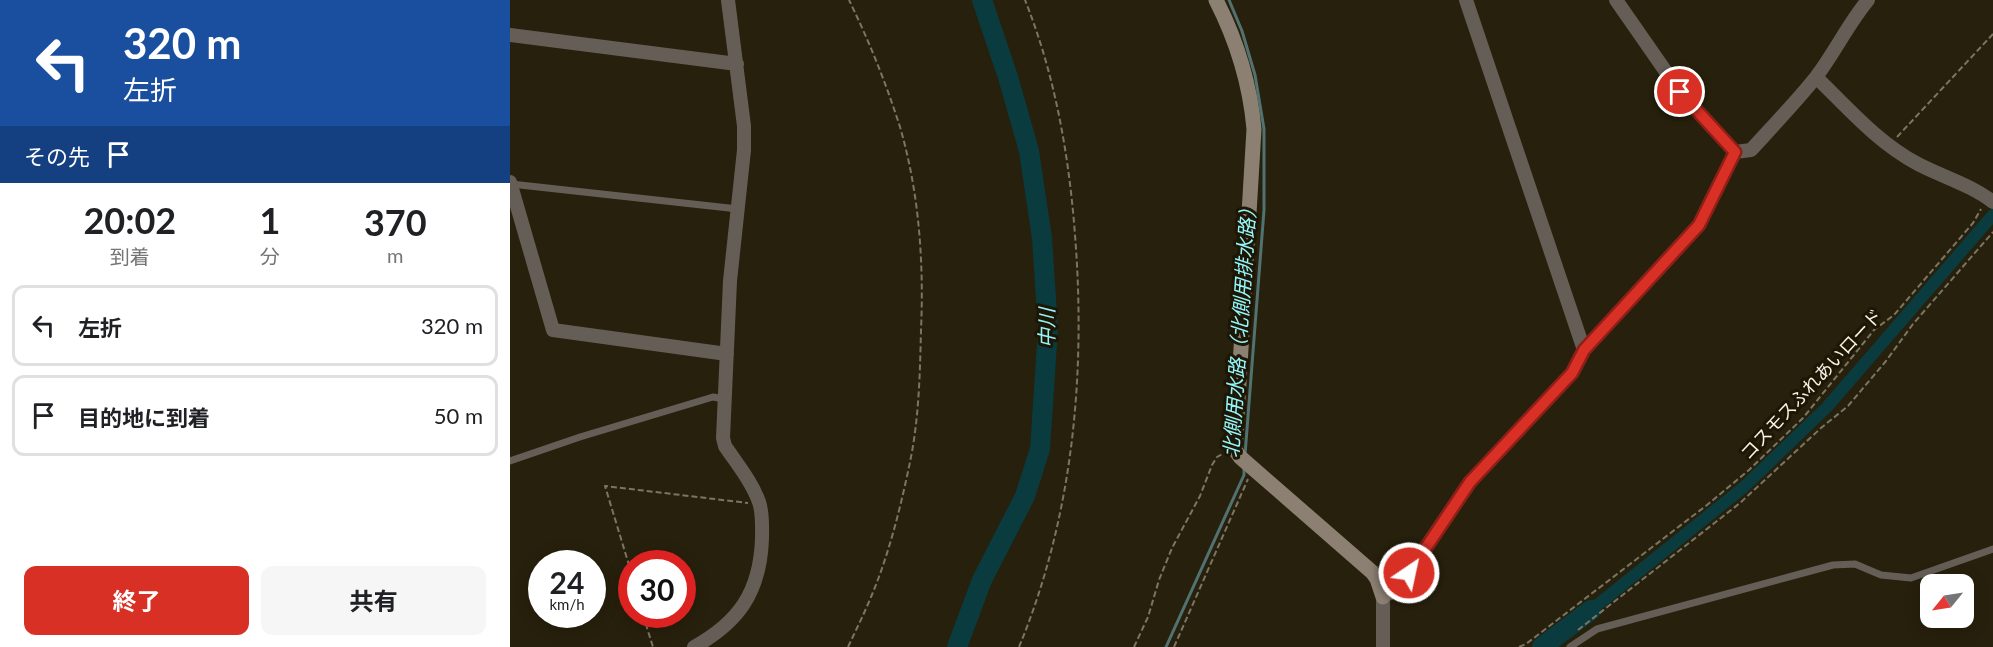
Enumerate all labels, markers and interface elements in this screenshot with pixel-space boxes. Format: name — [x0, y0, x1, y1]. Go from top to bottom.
text: 320 m — [123, 18, 241, 68]
icon: left — [24, 24, 102, 102]
pin — [1654, 66, 1705, 117]
text: 左折 — [123, 73, 177, 106]
icon: arrive — [1663, 75, 1696, 108]
icon: arrive — [102, 138, 135, 171]
text: その先 — [24, 143, 90, 170]
water label: 北側用水路（北側用排水路） — [1218, 197, 1260, 459]
text: 20:02 — [83, 198, 176, 242]
text: 1 — [260, 198, 281, 242]
text: 370 — [364, 200, 427, 244]
text: m — [387, 243, 403, 267]
text: 到着 — [110, 244, 150, 268]
text: 分 — [260, 244, 280, 268]
street label: コスモスふれあいロード — [1735, 304, 1887, 464]
water label: 中川 — [1034, 306, 1058, 348]
icon: left — [27, 309, 60, 342]
text: 320 m — [421, 312, 483, 339]
text: 左折 — [78, 314, 122, 341]
icon: arrive — [27, 399, 60, 432]
text: 50 m — [434, 402, 483, 429]
text: 目的地に到着 — [78, 404, 210, 431]
position arrow — [1377, 541, 1441, 605]
speed limit sign: 30 — [618, 550, 696, 628]
text: 24 — [550, 564, 584, 600]
button: 終了 — [24, 566, 249, 635]
button: 共有 — [261, 566, 486, 635]
north arrow — [1920, 574, 1974, 628]
map controls — [1920, 574, 1974, 628]
text: km/h — [549, 595, 585, 613]

